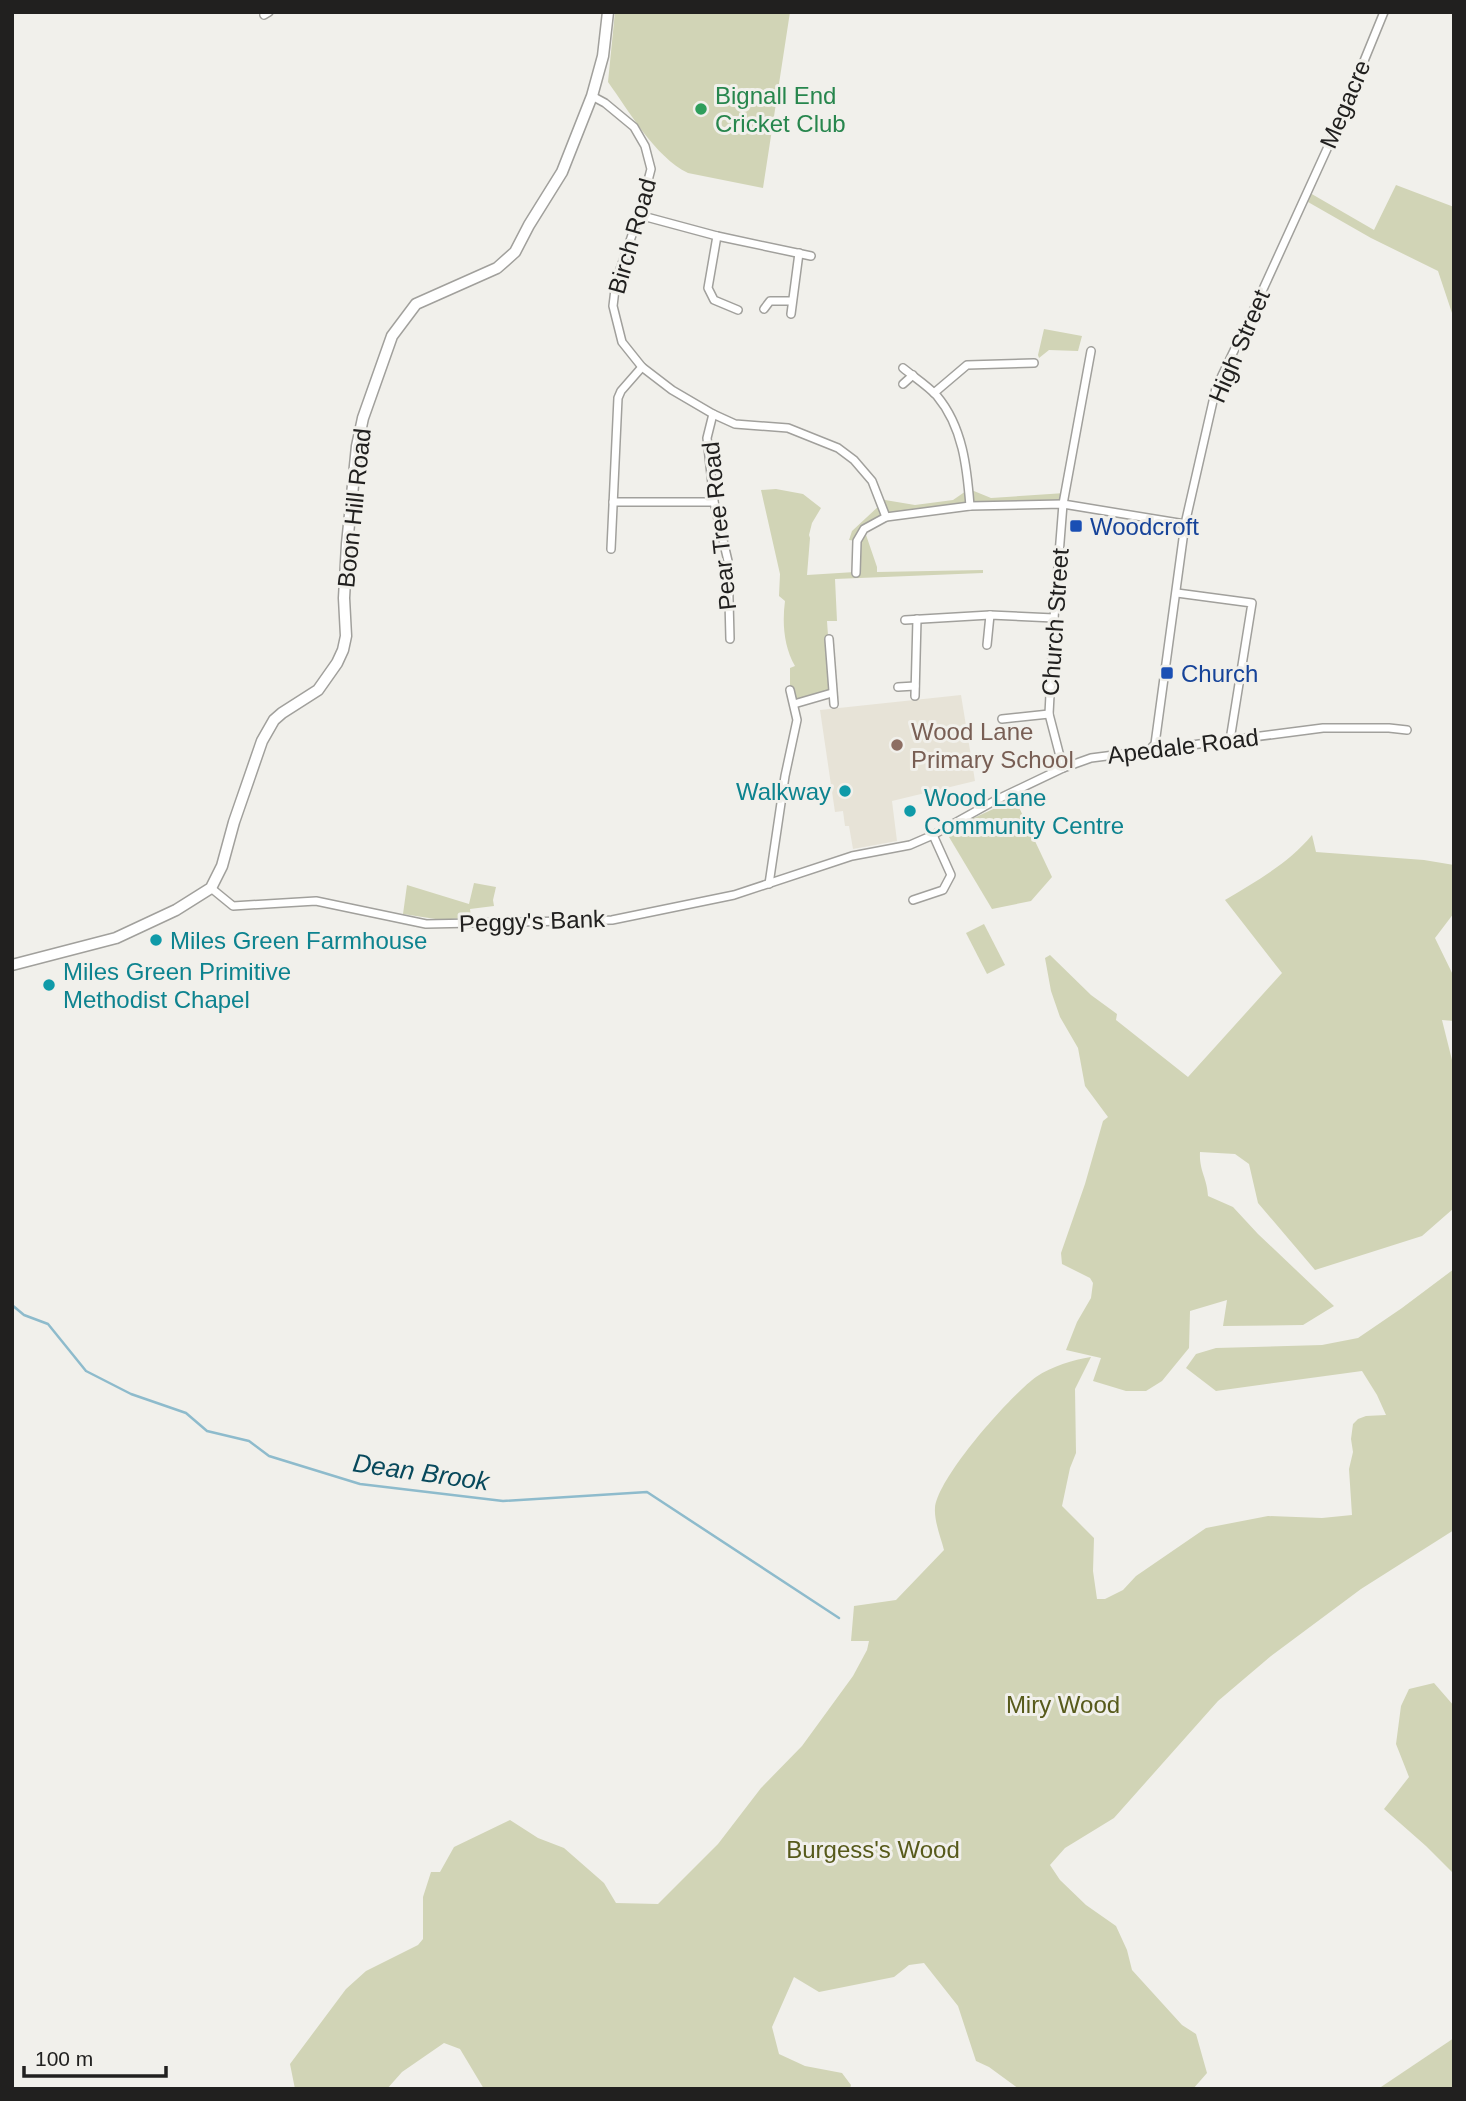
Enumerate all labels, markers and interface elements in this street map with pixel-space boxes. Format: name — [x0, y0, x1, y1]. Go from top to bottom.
street label: Megacre — [1314, 56, 1376, 152]
place label: Bignall End Cricket Club — [715, 82, 846, 137]
marker: Bignall End Cricket Club — [693, 101, 709, 117]
street label: Birch Road — [603, 175, 661, 297]
street label: High Street — [1203, 285, 1275, 407]
street label: Boon Hill Road — [332, 427, 376, 589]
street label: Pear Tree Road — [697, 440, 741, 612]
place label: Woodcroft — [1090, 513, 1199, 540]
marker: Woodcroft — [1068, 518, 1084, 534]
street label: Church Street — [1036, 547, 1074, 697]
place label: Church — [1181, 660, 1258, 687]
marker: Church — [1159, 665, 1175, 681]
place label: Wood Lane Primary School — [911, 718, 1074, 773]
street label: Apedale Road — [1106, 723, 1260, 769]
marker: Wood Lane Primary School — [889, 737, 905, 753]
place label: Walkway — [736, 778, 831, 805]
marker: Walkway — [837, 783, 853, 799]
place label: Wood Lane Community Centre — [924, 784, 1124, 839]
marker: Wood Lane Community Centre — [902, 803, 918, 819]
street label: Peggy's Bank — [459, 905, 606, 937]
place label: Miles Green Farmhouse — [170, 927, 427, 954]
marker: Miles Green Farmhouse — [148, 932, 164, 948]
place label: Miles Green Primitive Methodist Chapel — [63, 958, 291, 1013]
marker: Miles Green Primitive Methodist Chapel — [41, 977, 57, 993]
water label: Dean Brook — [351, 1448, 493, 1497]
park label: Miry Wood — [1006, 1691, 1120, 1718]
park label: Burgess's Wood — [786, 1836, 960, 1863]
scale bar — [24, 2035, 166, 2078]
text: 100 m — [35, 2047, 93, 2070]

